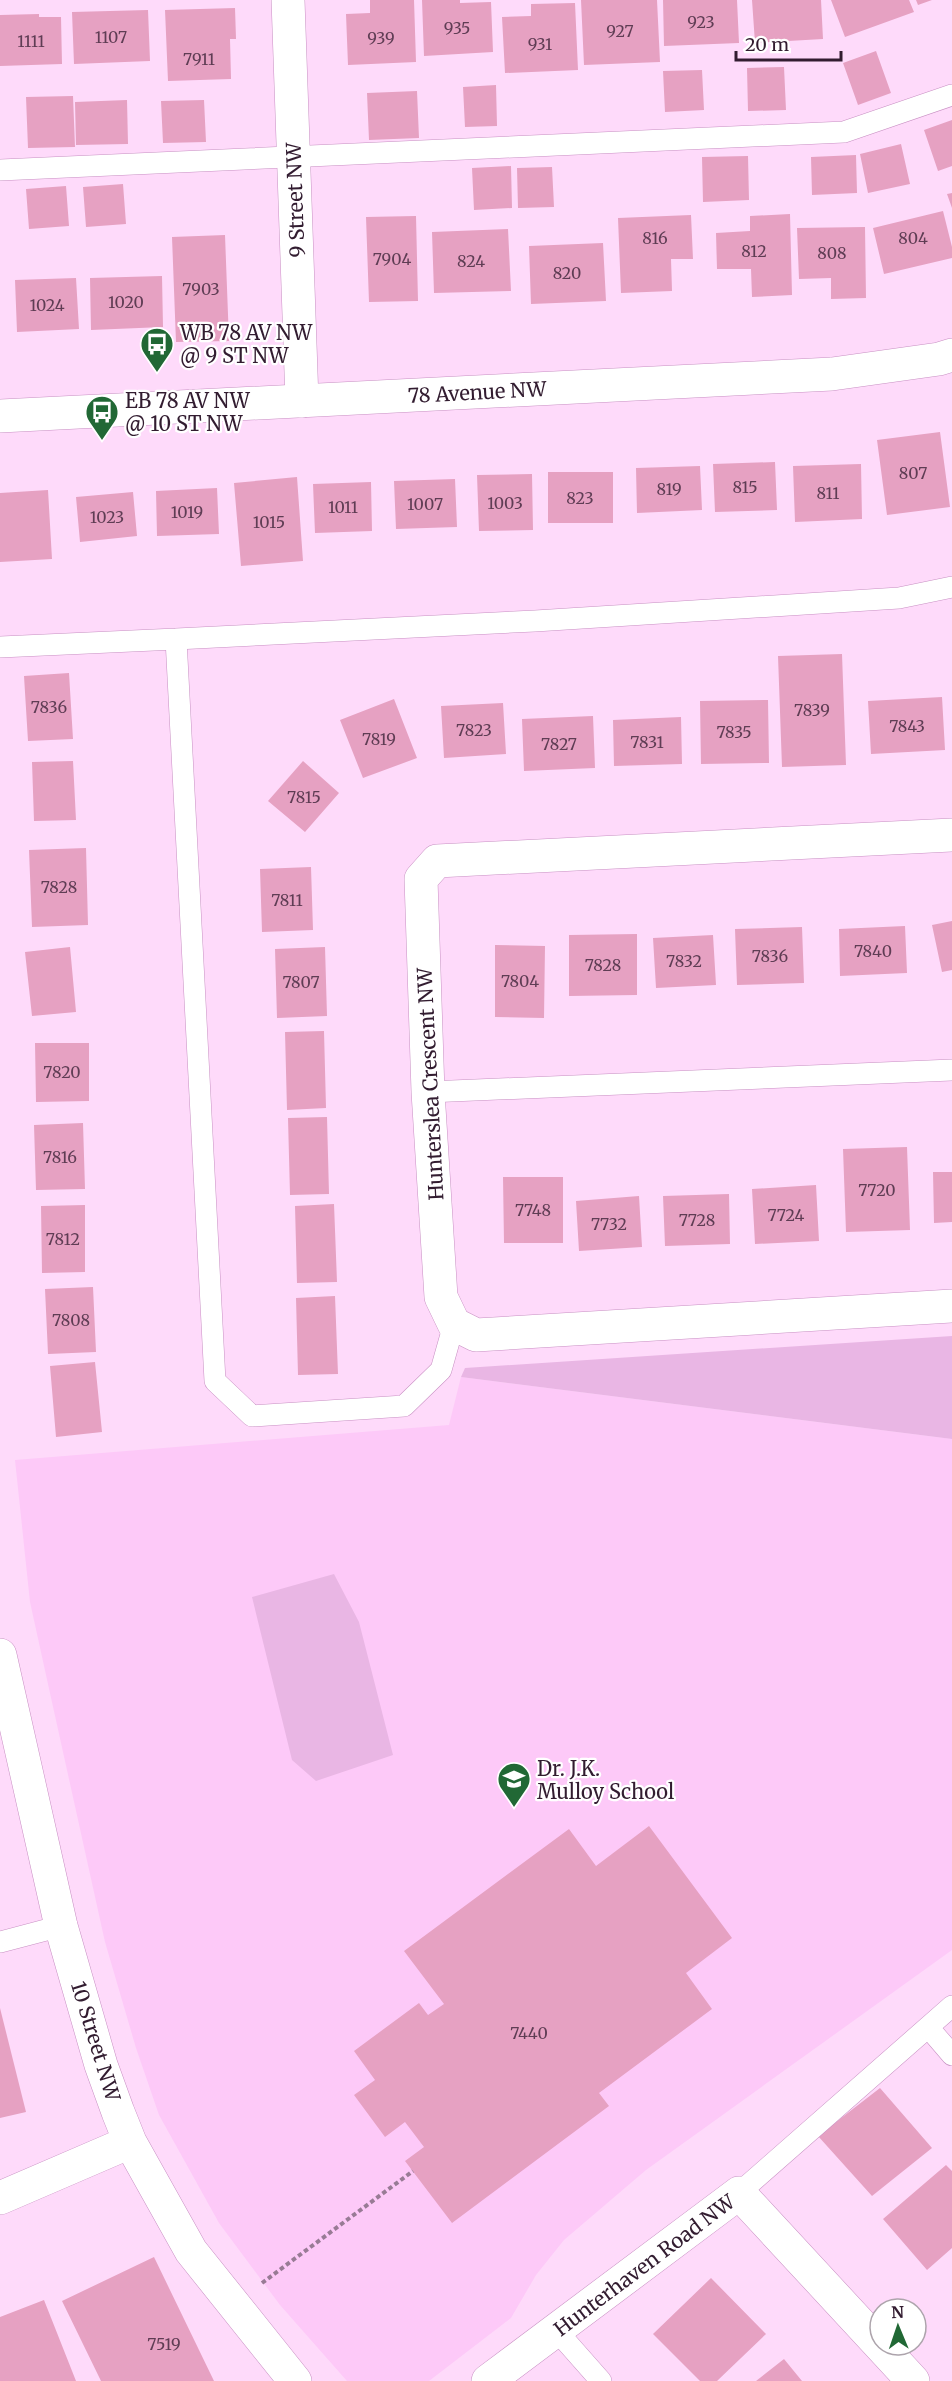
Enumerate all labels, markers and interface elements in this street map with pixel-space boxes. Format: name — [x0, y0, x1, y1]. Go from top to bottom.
house number: 923 — [687, 12, 715, 32]
house number: 935 — [444, 18, 470, 38]
house number: 927 — [606, 21, 634, 41]
scale bar — [736, 24, 841, 62]
house number: 1107 — [95, 27, 127, 47]
house number: 939 — [367, 28, 395, 48]
house number: 1111 — [17, 31, 45, 51]
text: 20 m — [745, 33, 789, 56]
house number: 931 — [528, 34, 552, 54]
house number: 7911 — [183, 49, 215, 69]
street label: 9 Street NW — [280, 141, 309, 258]
house number: 816 — [642, 228, 668, 248]
house number: 804 — [898, 228, 928, 248]
house number: 812 — [741, 241, 767, 261]
house number: 808 — [817, 243, 847, 263]
house number: 7904 — [373, 249, 411, 269]
house number: 824 — [457, 251, 485, 271]
house number: 820 — [553, 263, 581, 283]
house number: 7903 — [182, 279, 220, 299]
house number: 1020 — [108, 292, 144, 312]
house number: 1024 — [29, 295, 65, 315]
place label: WB 78 AV NW @ 9 ST NW — [179, 320, 313, 368]
bus stop icon: WB 78 AV NW @ 9 ST NW — [139, 326, 175, 373]
street label: 78 Avenue NW — [407, 376, 548, 408]
place label: EB 78 AV NW @ 10 ST NW — [125, 388, 251, 436]
bus stop icon: EB 78 AV NW @ 10 ST NW — [84, 394, 120, 441]
house number: 807 — [899, 463, 927, 483]
house number: 815 — [732, 477, 758, 497]
house number: 819 — [656, 479, 682, 499]
house number: 811 — [816, 483, 840, 503]
house number: 823 — [566, 488, 594, 508]
house number: 1003 — [487, 493, 523, 513]
house number: 1007 — [407, 494, 443, 514]
house number: 1011 — [328, 497, 358, 517]
house number: 1019 — [171, 502, 203, 522]
house number: 1023 — [90, 507, 124, 527]
house number: 1015 — [253, 512, 285, 532]
house number: 7836 — [31, 697, 67, 717]
house number: 7839 — [794, 700, 830, 720]
house number: 7843 — [889, 716, 925, 736]
house number: 7823 — [456, 720, 492, 740]
house number: 7835 — [716, 722, 752, 742]
house number: 7819 — [362, 729, 396, 749]
house number: 7831 — [630, 732, 664, 752]
house number: 7827 — [541, 734, 577, 754]
house number: 7815 — [287, 787, 321, 807]
house number: 7828 — [41, 877, 77, 897]
house number: 7811 — [271, 890, 303, 910]
house number: 7840 — [854, 941, 892, 961]
house number: 7836 — [752, 946, 788, 966]
house number: 7832 — [666, 951, 702, 971]
house number: 7828 — [585, 955, 621, 975]
street label: Hunterslea Crescent NW — [411, 966, 449, 1201]
house number: 7804 — [501, 971, 539, 991]
house number: 7807 — [282, 972, 320, 992]
house number: 7820 — [43, 1062, 81, 1082]
house number: 7816 — [43, 1147, 77, 1167]
house number: 7720 — [858, 1180, 896, 1200]
house number: 7748 — [515, 1200, 551, 1220]
house number: 7724 — [768, 1205, 805, 1225]
house number: 7728 — [679, 1210, 715, 1230]
house number: 7732 — [591, 1214, 627, 1234]
house number: 7812 — [46, 1229, 80, 1249]
house number: 7808 — [52, 1310, 90, 1330]
place label: Dr. J.K. Mulloy School — [537, 1756, 674, 1804]
school or university icon: Dr. J.K. Mulloy School — [496, 1761, 532, 1808]
street label: 10 Street NW — [66, 1978, 126, 2105]
house number: 7440 — [510, 2023, 548, 2043]
street label: Hunterhaven Road NW — [549, 2188, 740, 2341]
north arrow — [868, 2297, 928, 2357]
text: N — [891, 2302, 905, 2322]
house number: 7519 — [147, 2334, 181, 2354]

